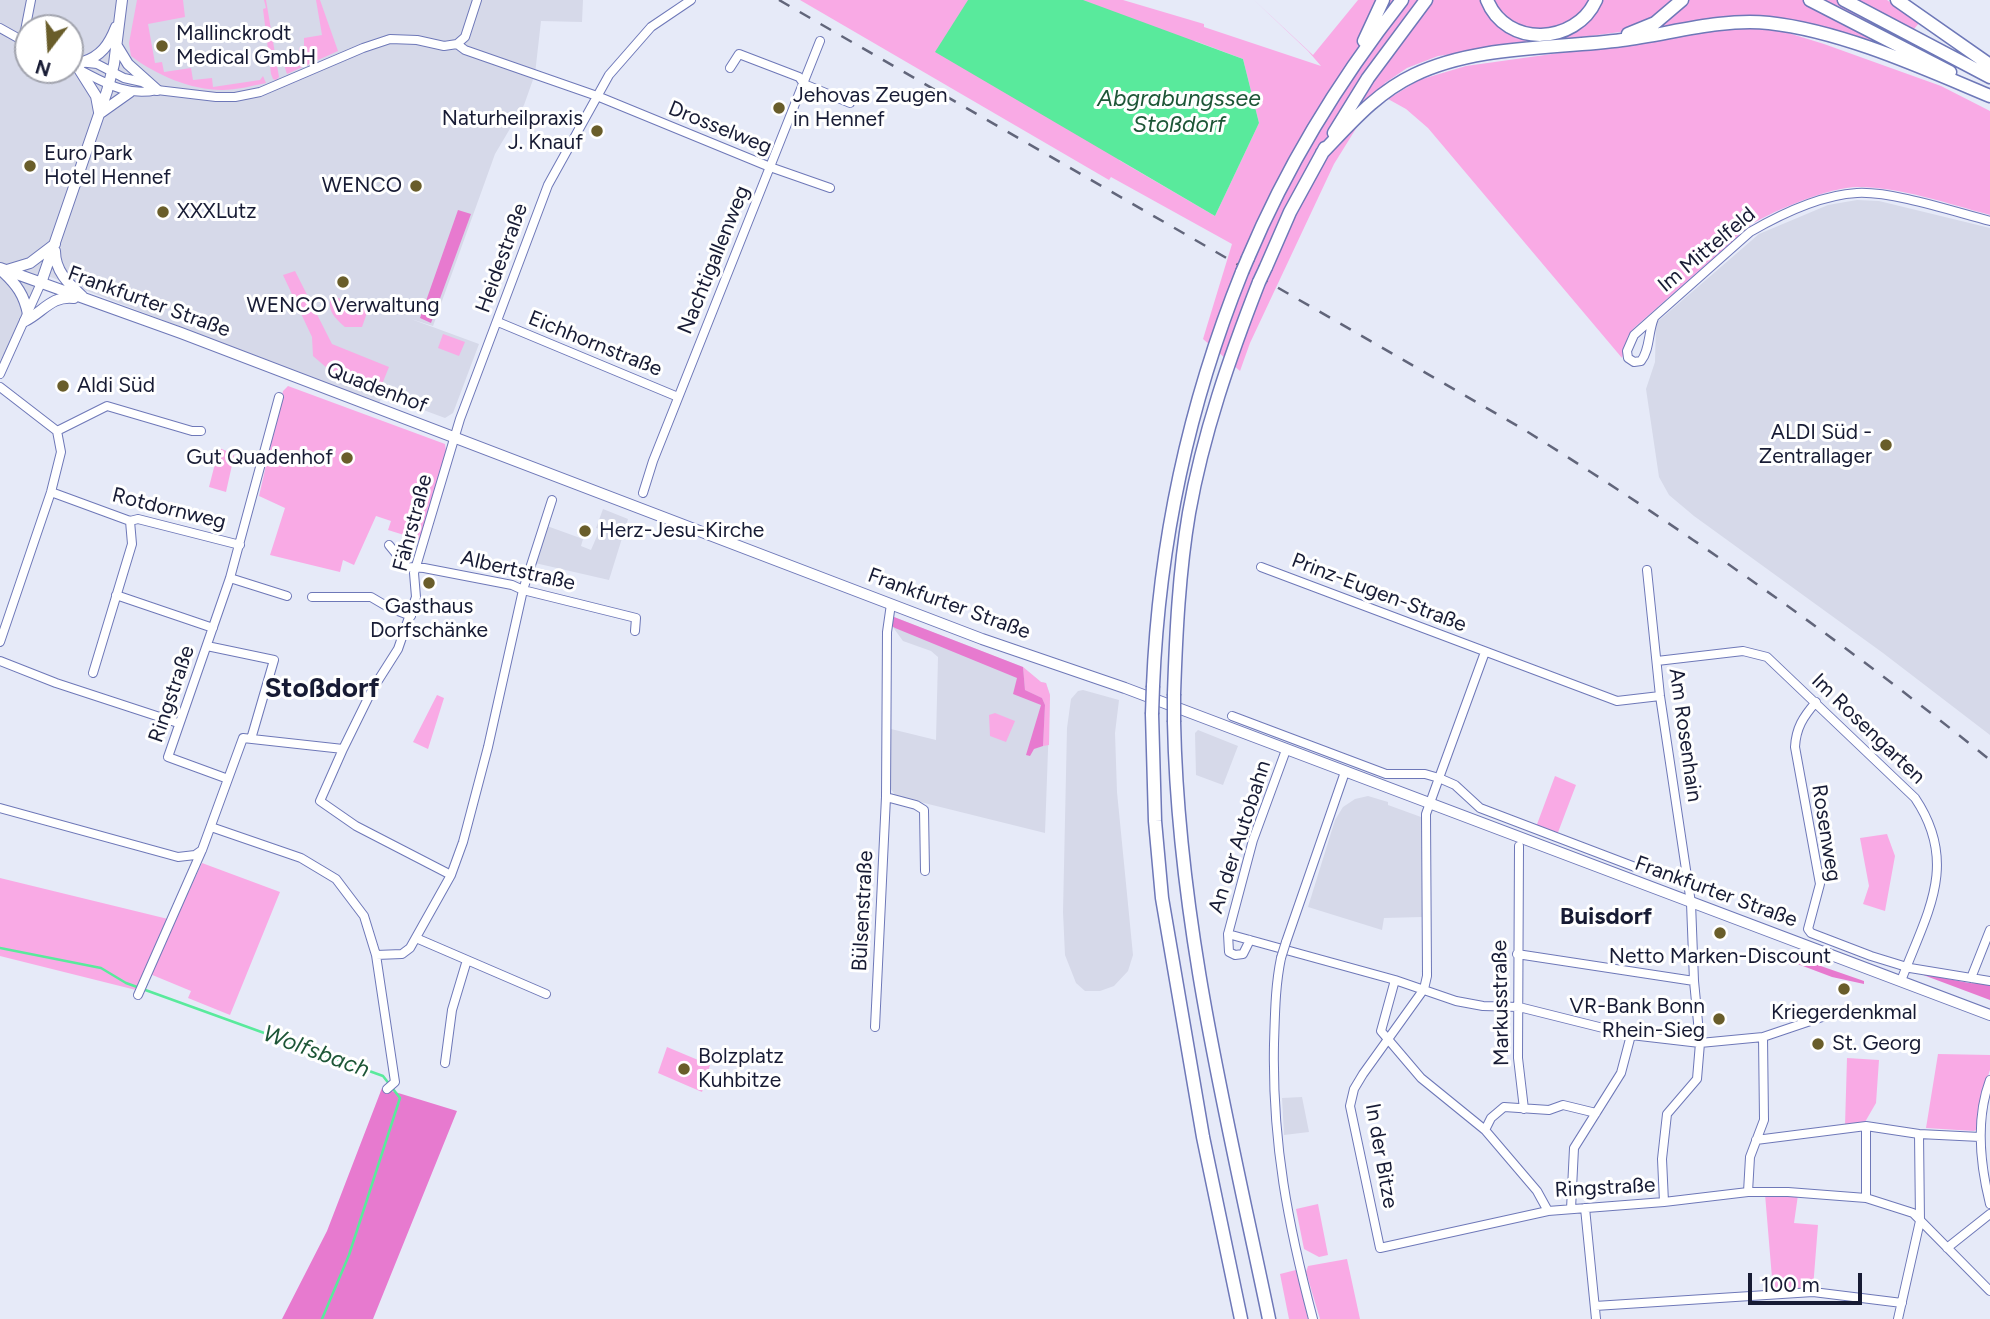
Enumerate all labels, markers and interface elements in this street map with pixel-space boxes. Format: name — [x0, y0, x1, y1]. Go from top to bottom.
north arrow — [14, 14, 84, 84]
place label: Mallinckrodt Medical GmbH — [176, 21, 316, 71]
marker: Mallinckrodt Medical GmbH — [154, 38, 170, 54]
text: N — [33, 55, 54, 81]
place label: Jehovas Zeugen in Hennef — [793, 83, 947, 133]
water label: Abgrabungssee Stoßdorf — [1097, 85, 1261, 139]
street label: Drosselweg — [665, 96, 775, 160]
marker: Jehovas Zeugen in Hennef — [771, 100, 787, 116]
place label: Naturheilpraxis J. Knauf — [442, 106, 583, 156]
marker: Naturheilpraxis J. Knauf — [589, 123, 605, 139]
place label: Euro Park Hotel Hennef — [44, 141, 171, 191]
marker: Euro Park Hotel Hennef — [22, 158, 38, 174]
place label: WENCO — [322, 173, 402, 199]
marker: WENCO — [408, 178, 424, 194]
street label: Nachtigallenweg — [673, 182, 755, 338]
place label: XXXLutz — [177, 199, 257, 225]
street label: Heidestraße — [471, 200, 533, 316]
street label: Im Mittelfeld — [1653, 202, 1761, 298]
marker: XXXLutz — [155, 204, 171, 220]
street label: Frankfurter Straße — [64, 261, 234, 343]
marker: WENCO Verwaltung — [335, 274, 351, 290]
place label: WENCO Verwaltung — [247, 293, 439, 319]
street label: Eichhornstraße — [524, 306, 666, 382]
street label: Quadenhof — [323, 357, 431, 419]
place label: Aldi Süd — [77, 373, 155, 399]
marker: Aldi Süd — [55, 378, 71, 394]
place label: ALDI Süd - Zentrallager — [1759, 420, 1872, 470]
marker: ALDI Süd - Zentrallager — [1878, 437, 1894, 453]
place label: Gut Quadenhof — [186, 445, 333, 471]
marker: Gut Quadenhof — [339, 450, 355, 466]
street label: Fährstraße — [388, 472, 438, 574]
street label: Rotdornweg — [109, 483, 229, 535]
place label: Herz-Jesu-Kirche — [599, 518, 764, 544]
marker: Herz-Jesu-Kirche — [577, 523, 593, 539]
street label: Albertstraße — [458, 546, 578, 596]
street label: Prinz-Eugen-Straße — [1288, 548, 1470, 638]
street label: Frankfurter Straße — [864, 563, 1034, 645]
marker: Gasthaus Dorfschänke — [421, 575, 437, 591]
place label: Gasthaus Dorfschänke — [370, 594, 488, 644]
street label: Ringstraße — [144, 642, 200, 746]
street label: Am Rosenhain — [1663, 667, 1707, 803]
street label: Im Rosengarten — [1806, 668, 1930, 790]
district label: Stoßdorf — [264, 672, 380, 706]
street label: An der Autobahn — [1203, 757, 1277, 917]
street label: Rosenweg — [1806, 783, 1846, 883]
street label: Bülsenstraße — [847, 850, 879, 972]
street label: Frankfurter Straße — [1631, 851, 1801, 933]
district label: Buisdorf — [1560, 903, 1652, 931]
marker: Netto Marken-Discount — [1712, 925, 1728, 941]
street label: Markusstraße — [1487, 940, 1515, 1066]
place label: Netto Marken-Discount — [1609, 944, 1831, 970]
marker: Kriegerdenkmal — [1836, 981, 1852, 997]
place label: VR-Bank Bonn Rhein-Sieg — [1569, 994, 1705, 1044]
place label: Kriegerdenkmal — [1771, 1000, 1917, 1026]
marker: VR-Bank Bonn Rhein-Sieg — [1711, 1011, 1727, 1027]
water label: Wolfsbach — [259, 1020, 373, 1084]
place label: St. Georg — [1832, 1031, 1921, 1057]
marker: St. Georg — [1810, 1036, 1826, 1052]
place label: Bolzplatz Kuhbitze — [698, 1044, 784, 1094]
marker: Bolzplatz Kuhbitze — [676, 1061, 692, 1077]
street label: In der Bitze — [1359, 1102, 1403, 1210]
street label: Ringstraße — [1554, 1173, 1656, 1203]
scale bar — [1752, 1260, 1866, 1304]
text: 100 m — [1761, 1272, 1820, 1297]

